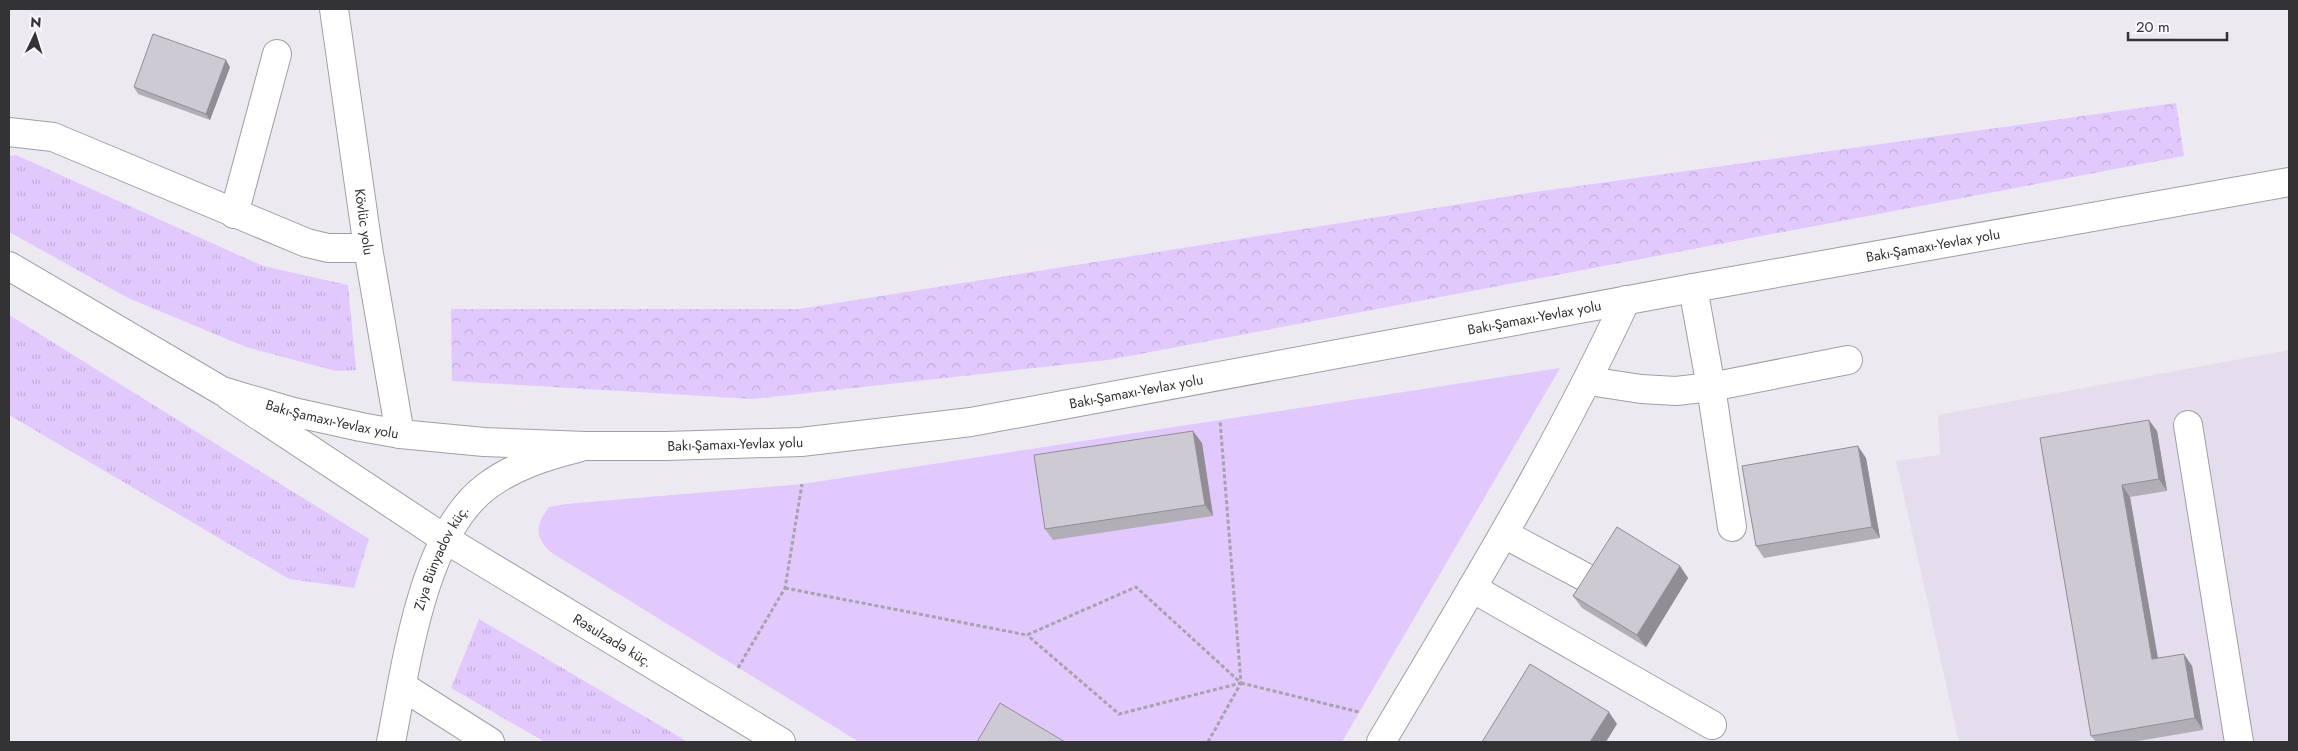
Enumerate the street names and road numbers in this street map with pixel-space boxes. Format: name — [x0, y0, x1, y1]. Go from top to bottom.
street label: Kövlüc yolu — [350, 187, 379, 257]
street label: Bakı-Şamaxı-Yevlax yolu — [1864, 224, 2002, 267]
street label: Bakı-Şamaxı-Yevlax yolu — [1466, 295, 1603, 340]
street label: Bakı-Şamaxı-Yevlax yolu — [1068, 369, 1205, 414]
street label: Bakı-Şamaxı-Yevlax yolu — [263, 394, 400, 444]
street label: Bakı-Şamaxı-Yevlax yolu — [667, 432, 803, 456]
street label: Ziya Bünyadov küç. — [409, 501, 473, 613]
street label: Rəsulzadə küç. — [569, 609, 656, 672]

